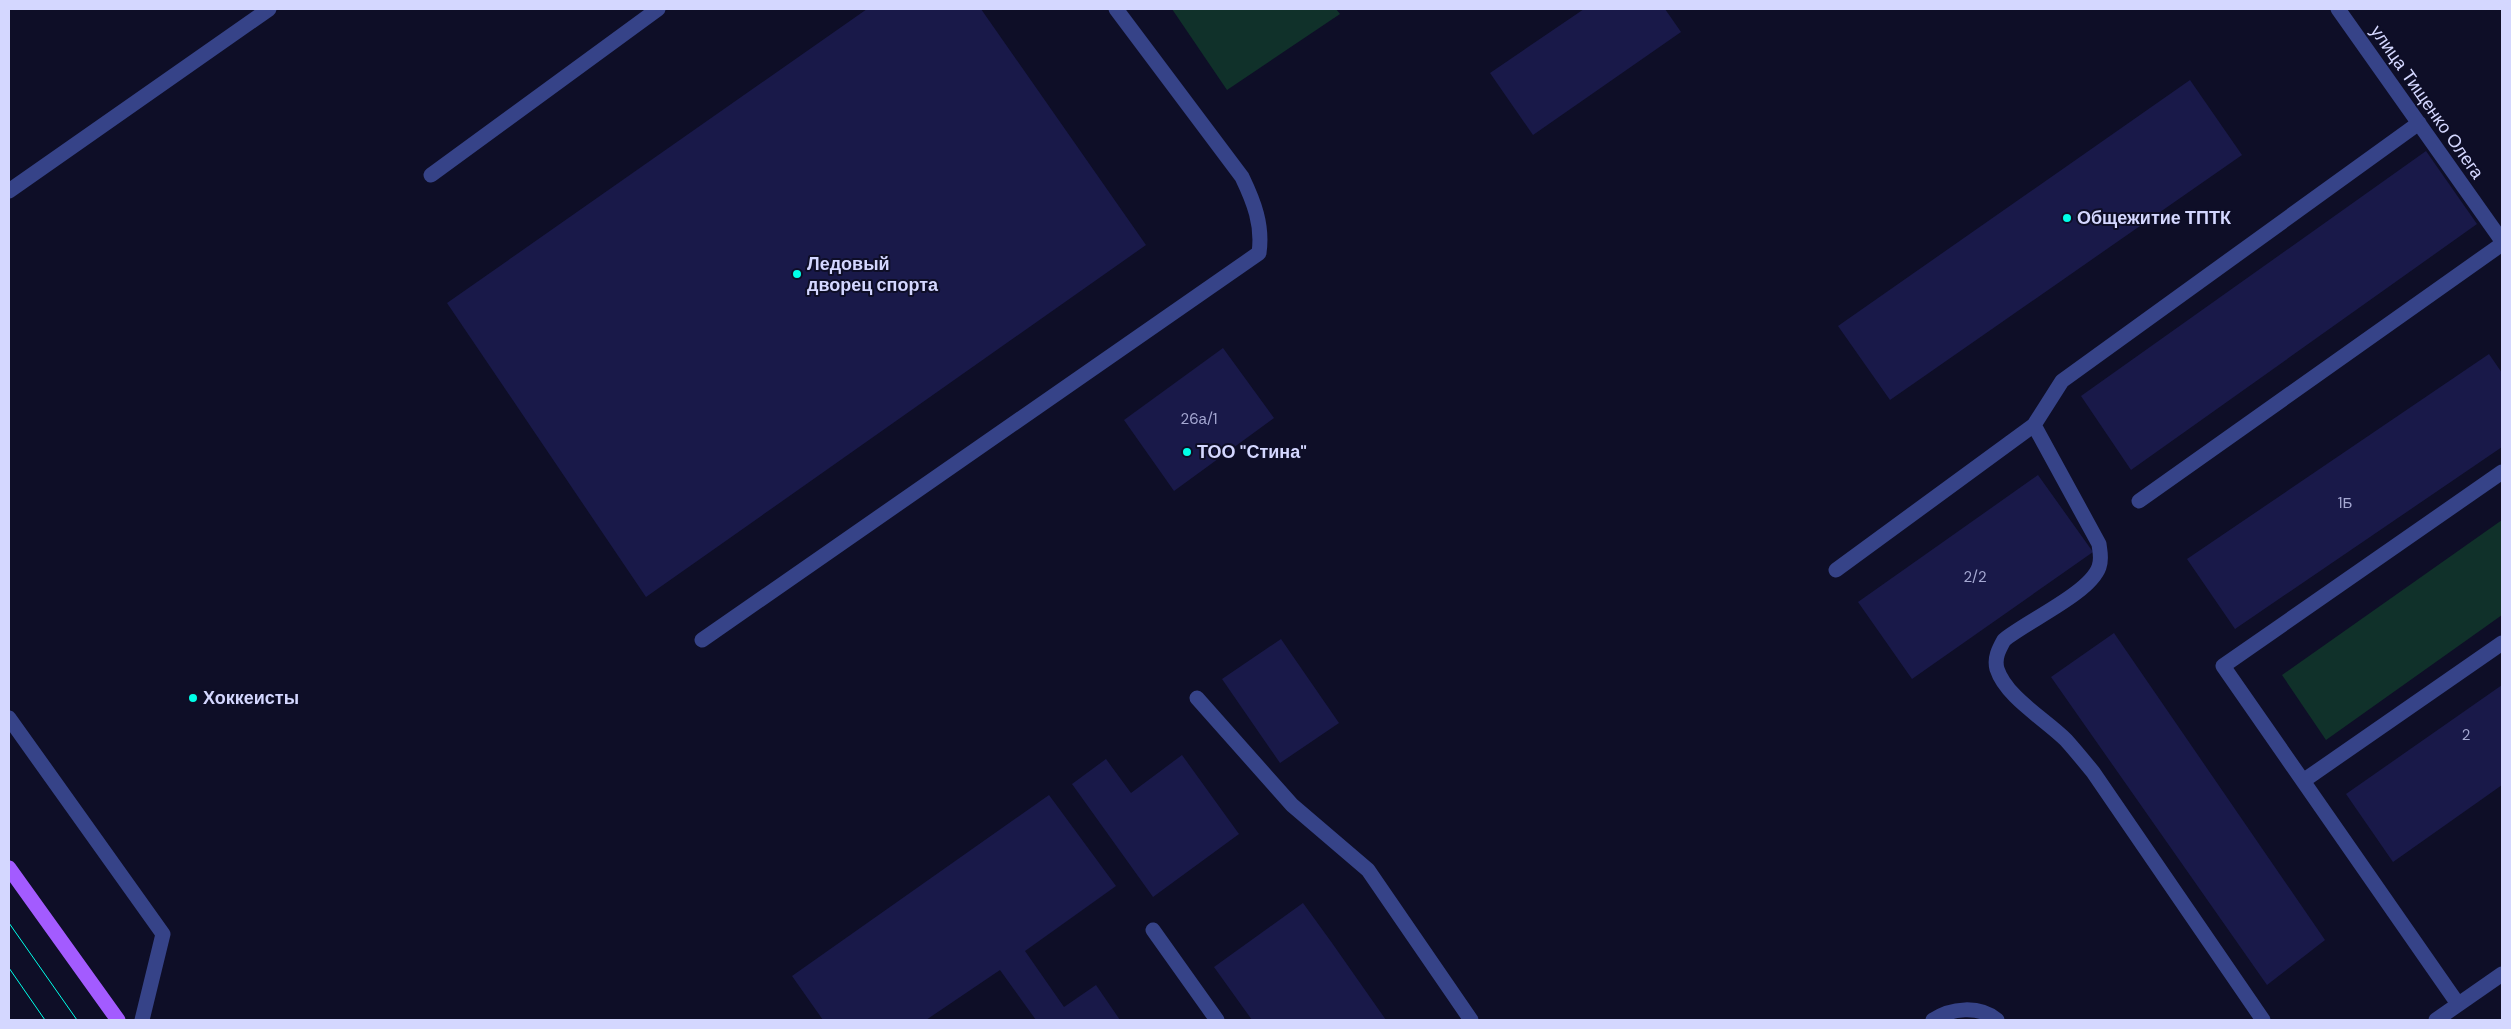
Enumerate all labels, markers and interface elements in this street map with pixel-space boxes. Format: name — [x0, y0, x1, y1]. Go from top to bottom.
street label: улица Тищенко Олега — [2365, 20, 2490, 184]
place label: Общежитие ТПТК — [2077, 206, 2232, 230]
marker: Общежитие ТПТК — [2061, 212, 2073, 224]
place label: Ледовый дворец спорта — [807, 252, 939, 297]
marker: Ледовый дворец спорта — [791, 268, 803, 280]
house number: 26а/1 — [1181, 409, 1217, 429]
place label: ТОО "Стина" — [1197, 440, 1307, 464]
marker: ТОО "Стина" — [1181, 446, 1193, 458]
house number: 1Б — [2338, 493, 2352, 513]
house number: 2/2 — [1963, 567, 1987, 587]
place label: Хоккеисты — [203, 686, 299, 710]
marker: Хоккеисты — [187, 692, 199, 704]
house number: 2 — [2462, 725, 2470, 745]

